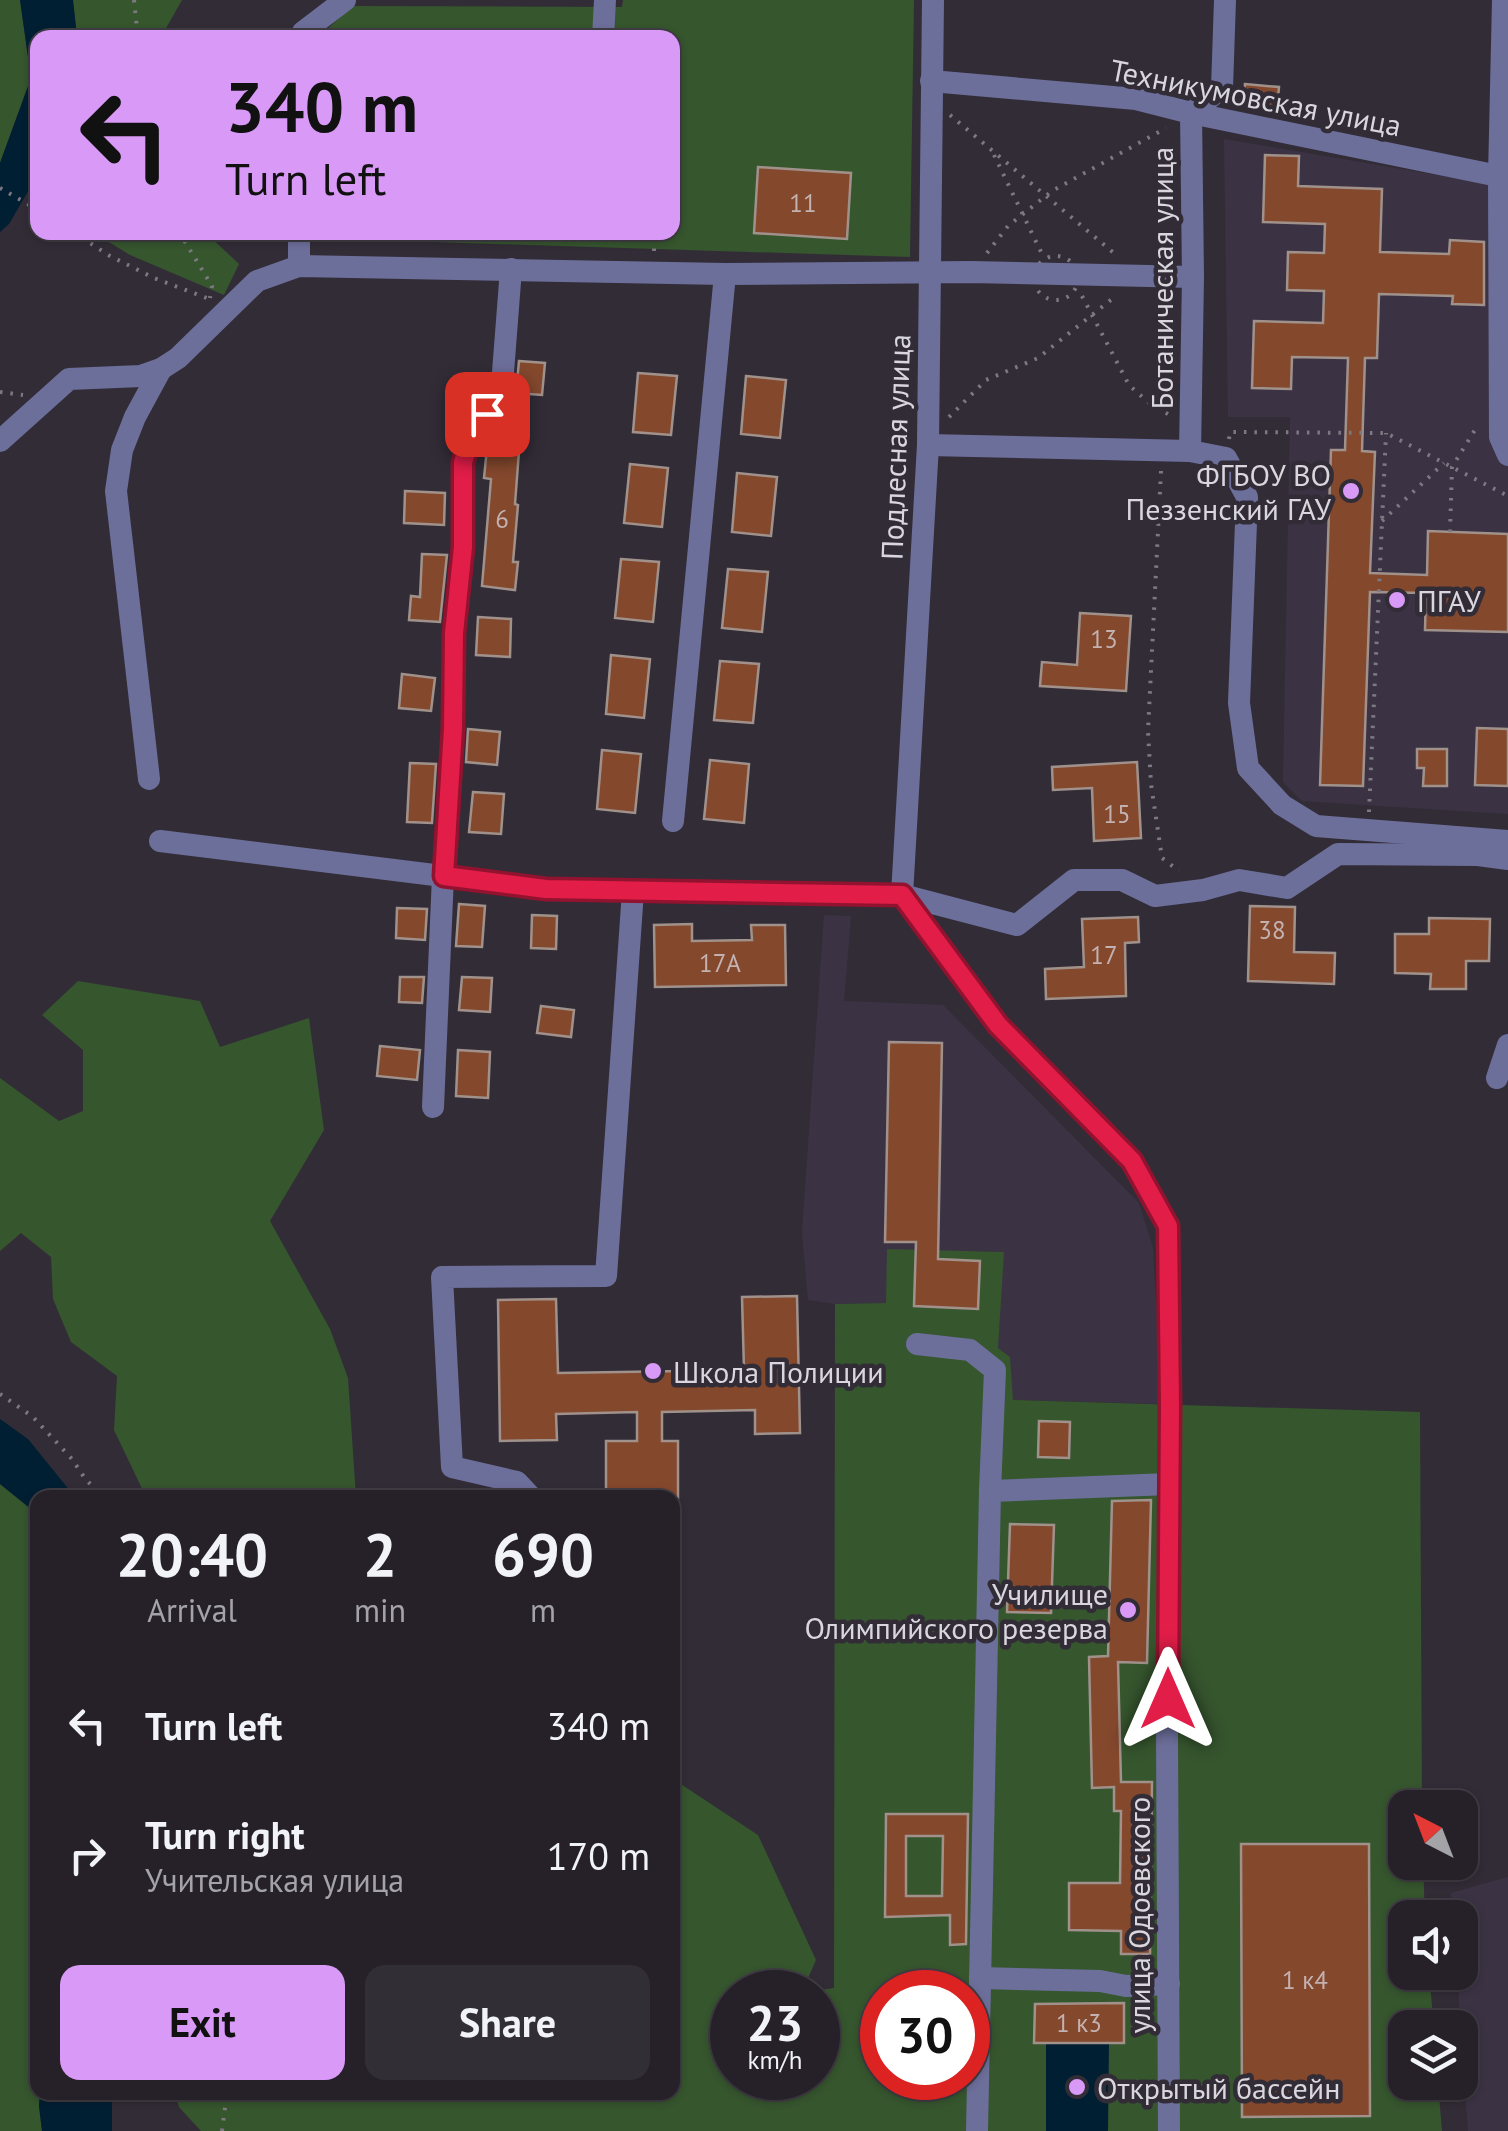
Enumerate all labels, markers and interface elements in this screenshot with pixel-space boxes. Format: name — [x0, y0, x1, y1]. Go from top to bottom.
street label: Техникумовская улица — [1107, 50, 1405, 144]
text: 340 m — [225, 61, 418, 151]
icon: left — [60, 70, 190, 200]
street label: Ботаническая улица — [1142, 147, 1181, 409]
text: Turn left — [225, 149, 386, 207]
house number: 11 — [789, 187, 817, 219]
street label: Подлесная улица — [872, 333, 918, 561]
pin — [445, 372, 530, 457]
icon: arrive — [460, 387, 515, 442]
place label: ФГБОУ ВО Пеззенский ГАУ — [1125, 455, 1331, 528]
marker: ФГБОУ ВО Пеззенский ГАУ — [1340, 480, 1362, 502]
house number: 6 — [495, 503, 509, 535]
place label: ПГАУ — [1417, 581, 1481, 620]
marker: ПГАУ — [1386, 589, 1408, 611]
house number: 13 — [1090, 623, 1118, 655]
house number: 15 — [1103, 798, 1131, 830]
house number: 38 — [1258, 914, 1286, 946]
house number: 17 — [1090, 939, 1118, 971]
house number: 17А — [699, 947, 741, 979]
place label: Школа Полиции — [673, 1352, 884, 1391]
marker: Школа Полиции — [642, 1360, 664, 1382]
text: 20:40 — [116, 1515, 268, 1593]
text: 2 — [363, 1515, 397, 1593]
text: 690 — [492, 1515, 594, 1593]
place label: Училище Олимпийского резерва — [804, 1574, 1108, 1647]
text: Arrival — [147, 1589, 237, 1631]
text: min — [354, 1589, 406, 1631]
text: m — [530, 1589, 556, 1631]
marker: Училище Олимпийского резерва — [1117, 1599, 1139, 1621]
position arrow — [1116, 1647, 1220, 1751]
icon: left — [60, 1698, 115, 1753]
text: Turn left — [145, 1701, 282, 1750]
text: 340 m — [547, 1701, 650, 1750]
north arrow — [1388, 1790, 1478, 1880]
map controls — [1388, 1790, 1478, 2100]
street label: улица Одоевского — [1119, 1797, 1158, 2033]
text: Turn right — [145, 1810, 305, 1859]
icon: right — [60, 1828, 115, 1883]
text: 170 m — [547, 1831, 650, 1880]
text: Учительская улица — [145, 1859, 404, 1901]
button: sound — [1388, 1900, 1478, 1990]
house number: 1 к4 — [1282, 1964, 1328, 1996]
button: Exit — [60, 1965, 345, 2080]
button: Share — [365, 1965, 650, 2080]
speed limit sign: 30 — [860, 1970, 990, 2100]
text: 23 — [747, 1990, 803, 2055]
house number: 1 к3 — [1056, 2007, 1102, 2039]
button: layers — [1388, 2010, 1478, 2100]
text: km/h — [748, 2044, 802, 2076]
place label: Открытый бассейн — [1097, 2068, 1340, 2107]
marker: Открытый бассейн — [1066, 2076, 1088, 2098]

